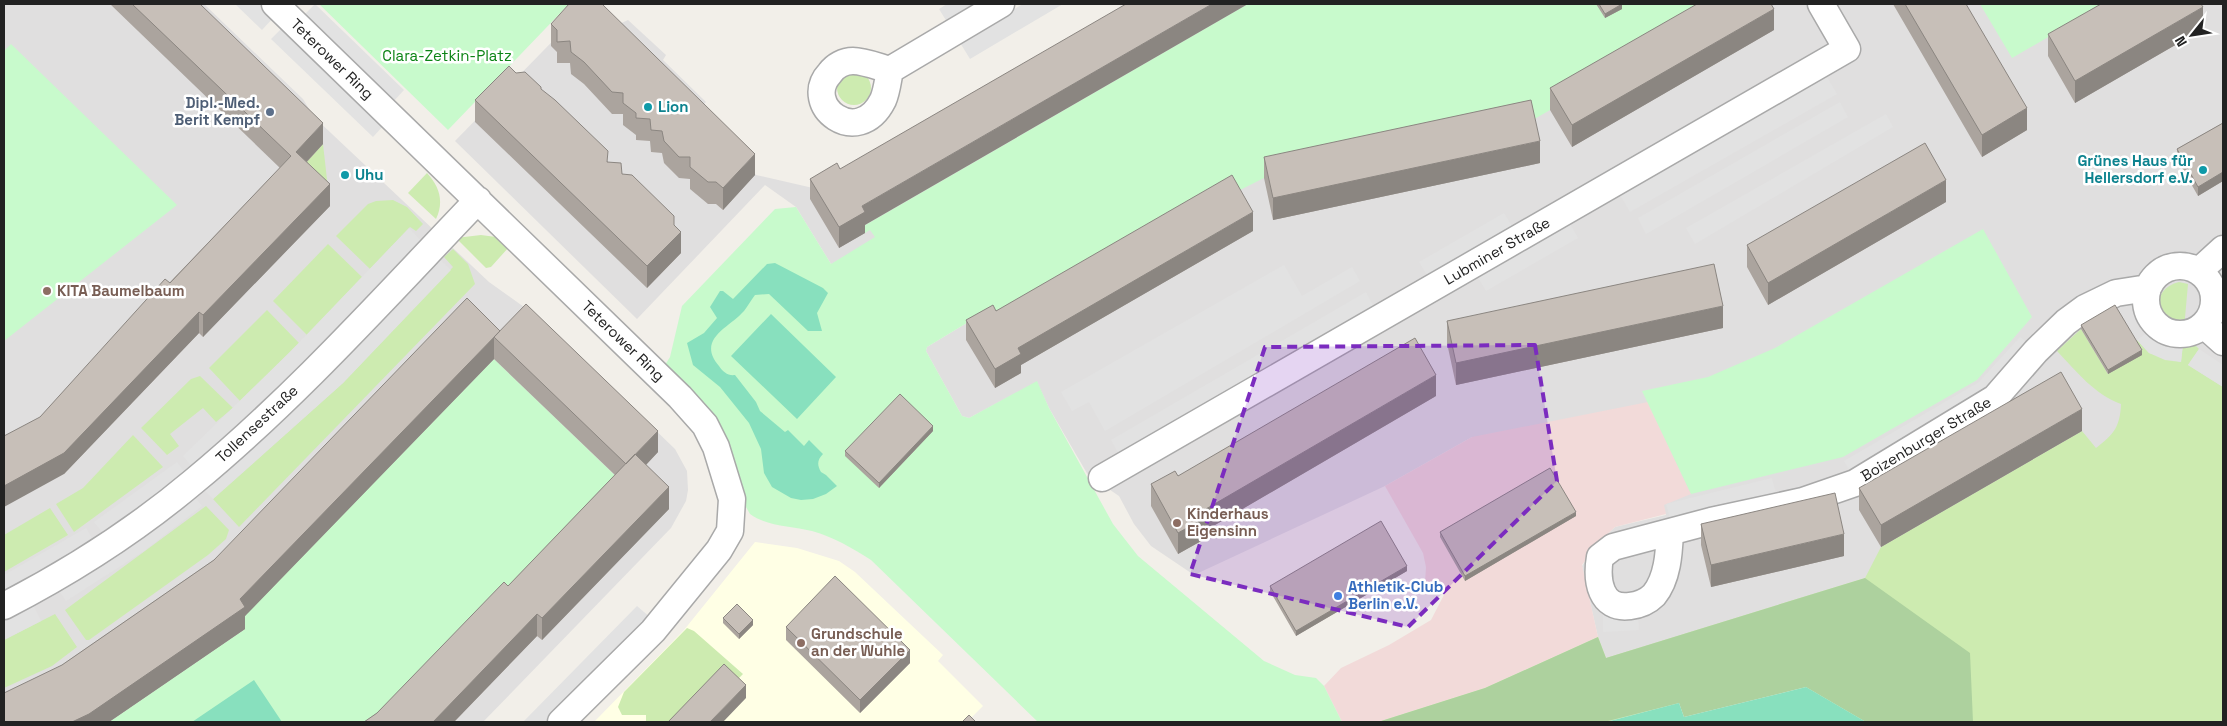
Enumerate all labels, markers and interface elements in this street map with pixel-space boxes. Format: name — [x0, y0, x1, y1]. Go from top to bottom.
north arrow — [2167, 10, 2217, 60]
street label: Teterower Ring — [287, 14, 378, 103]
text: N — [2171, 33, 2191, 50]
park label: Clara-Zetkin-Platz — [382, 46, 512, 65]
place label: Dipl.-Med. Berit Kempf — [174, 93, 260, 129]
place label: Lion — [658, 97, 689, 116]
marker: Lion — [642, 101, 654, 113]
marker: Dipl.-Med. Berit Kempf — [264, 106, 276, 118]
place label: Grünes Haus für Hellersdorf e.V. — [2077, 151, 2193, 187]
marker: Grünes Haus für Hellersdorf e.V. — [2197, 164, 2209, 176]
place label: Uhu — [355, 165, 383, 184]
marker: Uhu — [339, 169, 351, 181]
street label: Lubminer Straße — [1440, 212, 1553, 289]
place label: KITA Baumelbaum — [57, 281, 185, 300]
marker: KITA Baumelbaum — [41, 285, 53, 297]
street label: Teterower Ring — [578, 296, 669, 385]
street label: Tollensestraße — [212, 381, 302, 467]
street label: Boizenburger Straße — [1857, 392, 1995, 485]
place label: Kinderhaus Eigensinn — [1187, 504, 1269, 540]
marker: Kinderhaus Eigensinn — [1171, 517, 1183, 529]
place label: Athletik-Club Berlin e.V. — [1348, 577, 1443, 613]
marker: Athletik-Club Berlin e.V. — [1332, 590, 1344, 602]
place label: Grundschule an der Wuhle — [811, 624, 906, 660]
marker: Grundschule an der Wuhle — [795, 637, 807, 649]

